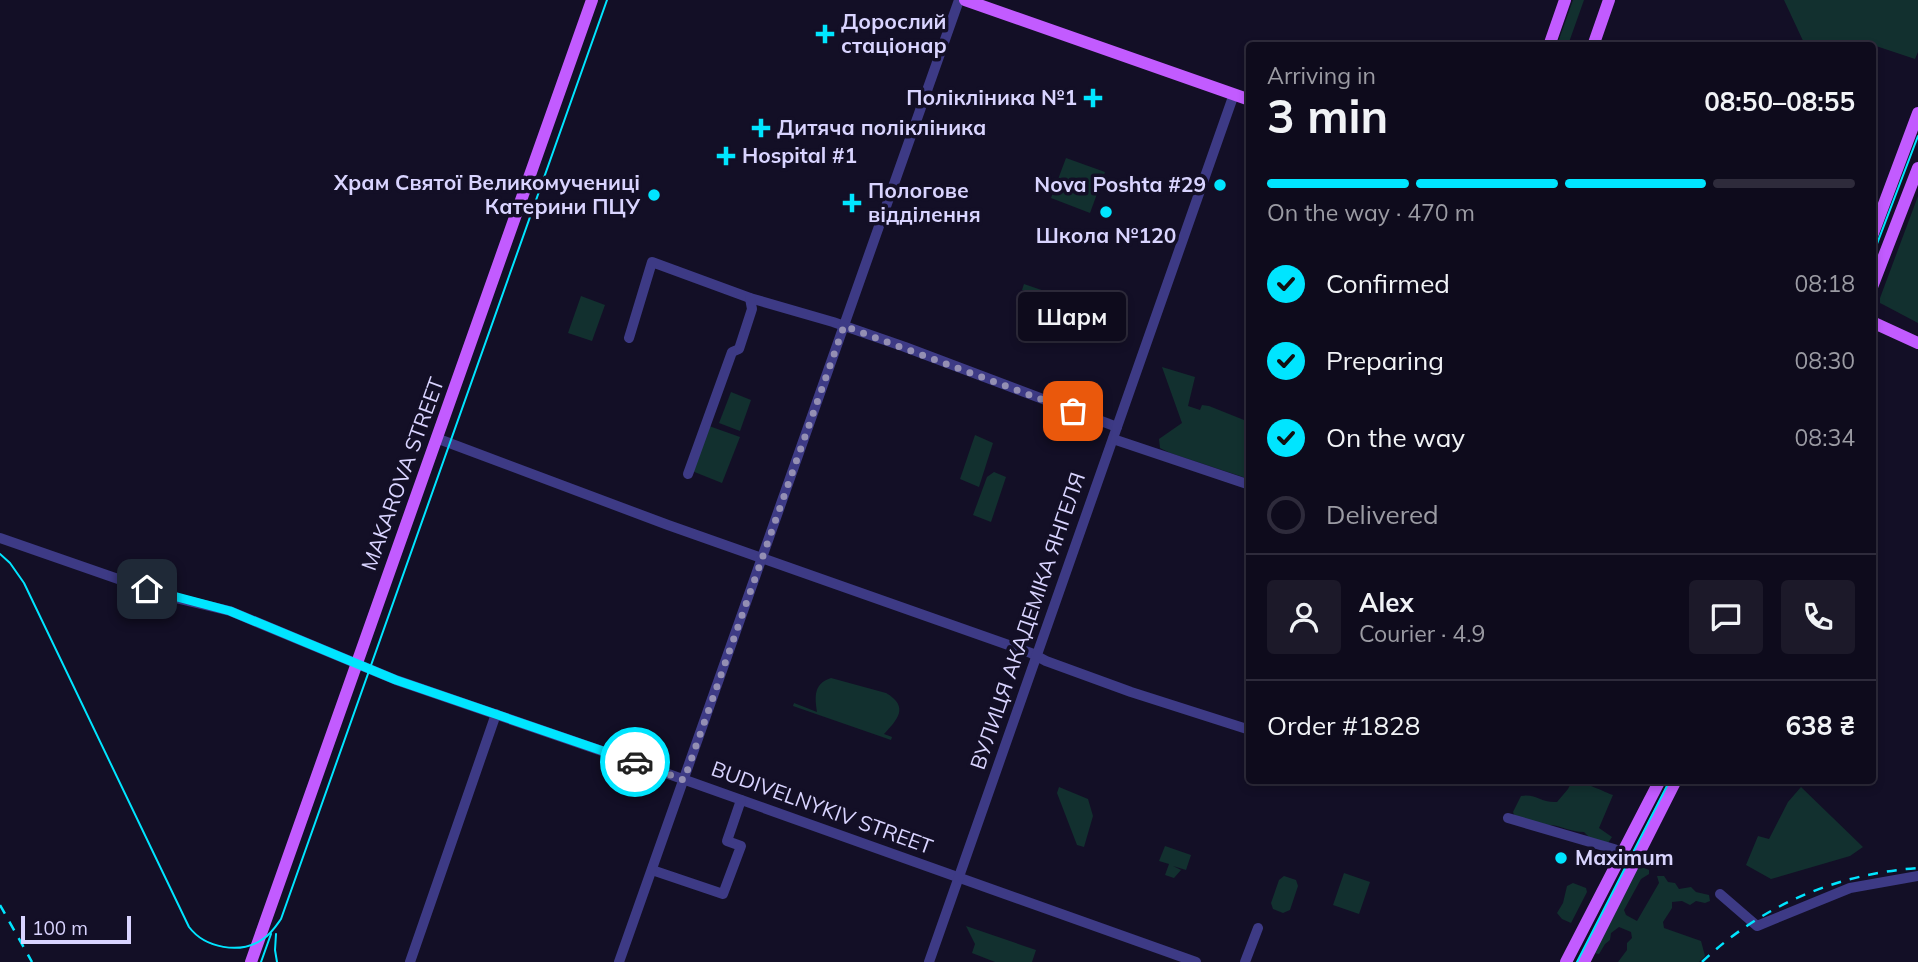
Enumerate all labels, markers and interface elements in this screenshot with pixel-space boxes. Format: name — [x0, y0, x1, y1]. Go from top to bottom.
place label: Дорослий стаціонар — [841, 8, 947, 58]
marker: Дорослий стаціонар — [815, 24, 835, 44]
text: Arriving in — [1267, 61, 1376, 90]
place label: Полікліника №1 — [906, 84, 1077, 110]
text: 08:50–08:55 — [1704, 85, 1855, 118]
text: 3 min — [1267, 87, 1388, 145]
marker: Полікліника №1 — [1083, 88, 1103, 108]
place label: Дитяча полікліника — [777, 114, 986, 140]
marker: Дитяча полікліника — [751, 118, 771, 138]
place label: Hospital #1 — [742, 142, 857, 168]
marker: Hospital #1 — [716, 146, 736, 166]
place label: Храм Святої Великомучениці Катерини ПЦУ — [333, 169, 641, 219]
place label: Nova Poshta #29 — [1034, 171, 1206, 197]
place label: Пологове відділення — [868, 177, 981, 227]
marker: Nova Poshta #29 — [1212, 177, 1228, 193]
marker: Храм Святої Великомучениці Катерини ПЦУ — [646, 187, 662, 203]
marker: Пологове відділення — [842, 193, 862, 213]
text: On the way · 470 m — [1267, 198, 1475, 227]
marker: Школа №120 — [1098, 204, 1114, 220]
place label: Школа №120 — [1036, 222, 1176, 248]
icon: check — [1267, 265, 1305, 303]
text: Confirmed — [1326, 267, 1450, 300]
text: 08:18 — [1795, 269, 1855, 298]
callout: Шарм — [1019, 292, 1127, 341]
text: Шарм — [1037, 302, 1107, 331]
icon: check — [1267, 342, 1305, 380]
text: Preparing — [1326, 344, 1444, 377]
text: 08:30 — [1795, 346, 1855, 375]
street label: MAKAROVA STREET — [355, 373, 449, 574]
pin — [1043, 381, 1103, 441]
icon: bag — [1054, 392, 1092, 430]
icon: check — [1267, 419, 1305, 457]
text: On the way — [1326, 421, 1465, 454]
text: 08:34 — [1795, 423, 1855, 452]
street label: ВУЛИЦЯ АКАДЕМІКА ЯНГЕЛЯ — [964, 469, 1090, 773]
text: Delivered — [1326, 498, 1439, 531]
pin — [117, 559, 177, 619]
icon: home — [128, 570, 166, 608]
button: person — [1267, 580, 1341, 654]
button: chat — [1689, 580, 1763, 654]
button: phone — [1781, 580, 1855, 654]
text: Alex — [1359, 586, 1414, 619]
text: Courier · 4.9 — [1359, 619, 1485, 648]
text: Order #1828 — [1267, 709, 1420, 742]
text: 638 ₴ — [1785, 709, 1855, 742]
courier — [600, 727, 670, 797]
icon: car — [616, 743, 654, 781]
street label: BUDIVELNYKIV STREET — [708, 755, 937, 859]
place label: Maximum — [1575, 844, 1674, 870]
marker: Maximum — [1553, 850, 1569, 866]
scale bar — [21, 913, 131, 945]
text: 100 m — [32, 916, 88, 940]

